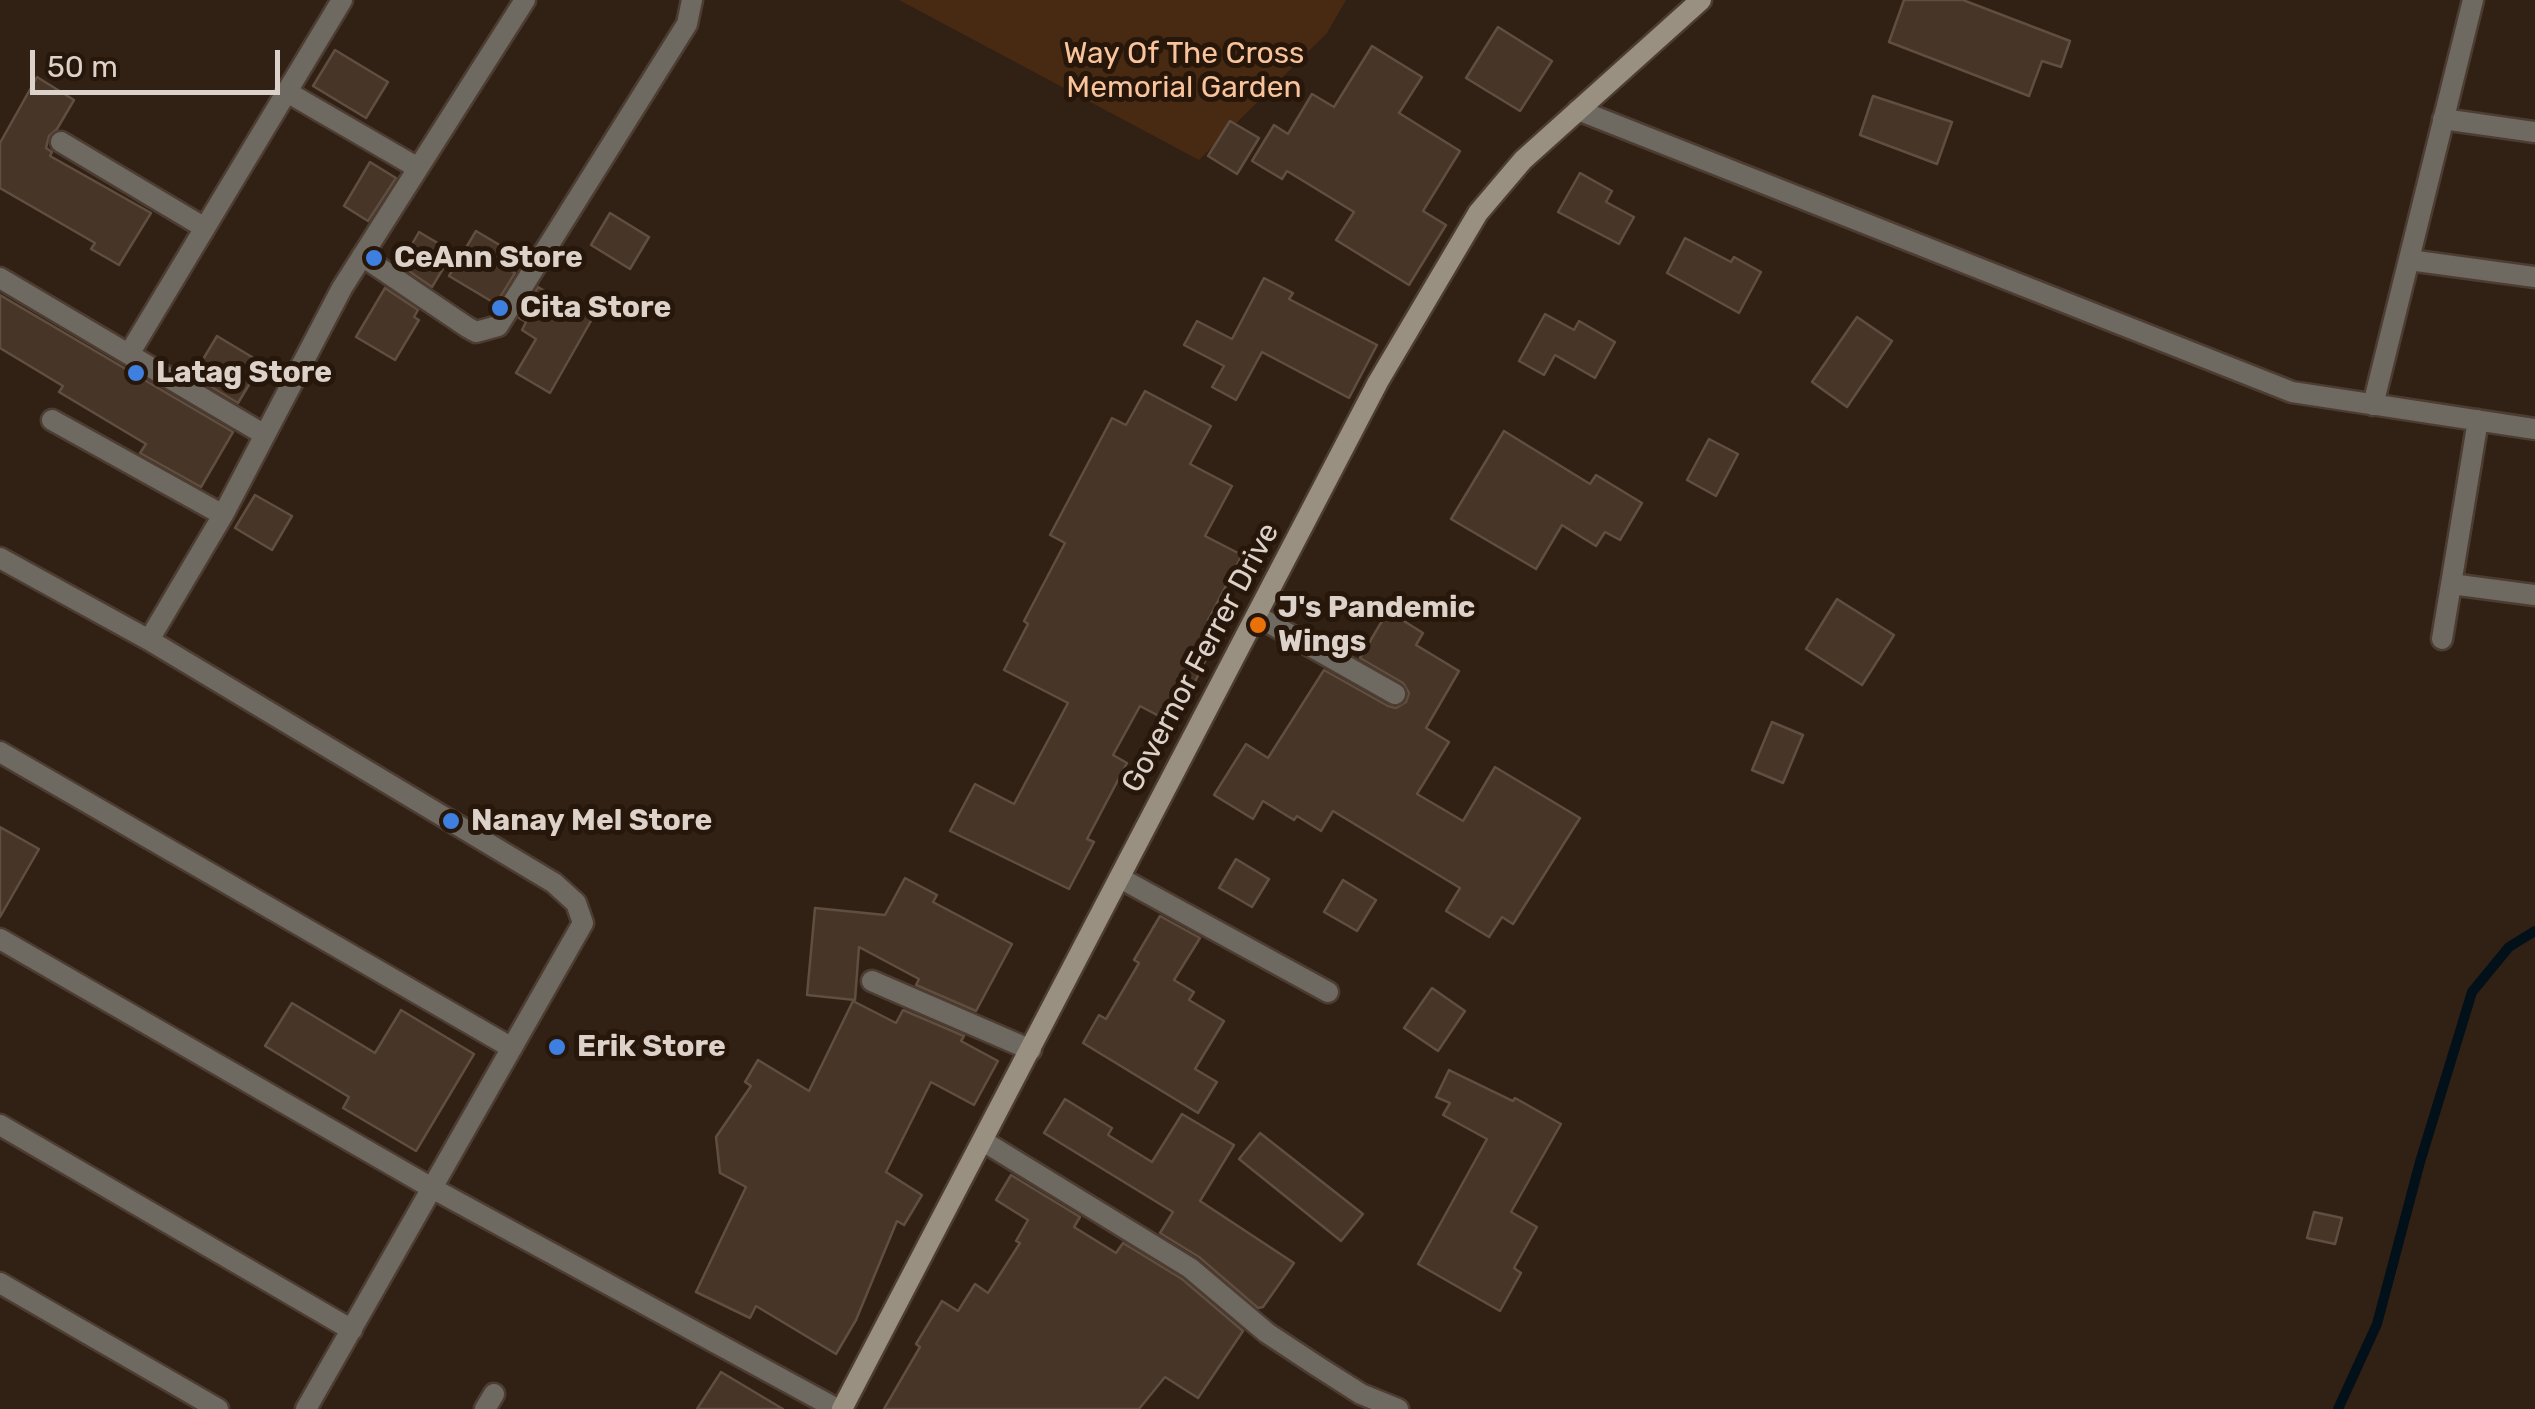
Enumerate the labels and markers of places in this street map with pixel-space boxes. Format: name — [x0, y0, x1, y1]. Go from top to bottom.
place label: CeAnn Store — [394, 240, 583, 276]
marker: CeAnn Store — [363, 247, 385, 269]
place label: Cita Store — [520, 290, 671, 326]
marker: Cita Store — [489, 297, 511, 319]
place label: Latag Store — [156, 355, 332, 391]
marker: Latag Store — [125, 362, 147, 384]
place label: J's Pandemic Wings — [1278, 590, 1475, 660]
marker: J's Pandemic Wings — [1247, 614, 1269, 636]
place label: Nanay Mel Store — [471, 803, 712, 839]
marker: Nanay Mel Store — [440, 810, 462, 832]
place label: Erik Store — [577, 1029, 726, 1065]
marker: Erik Store — [546, 1036, 568, 1058]

